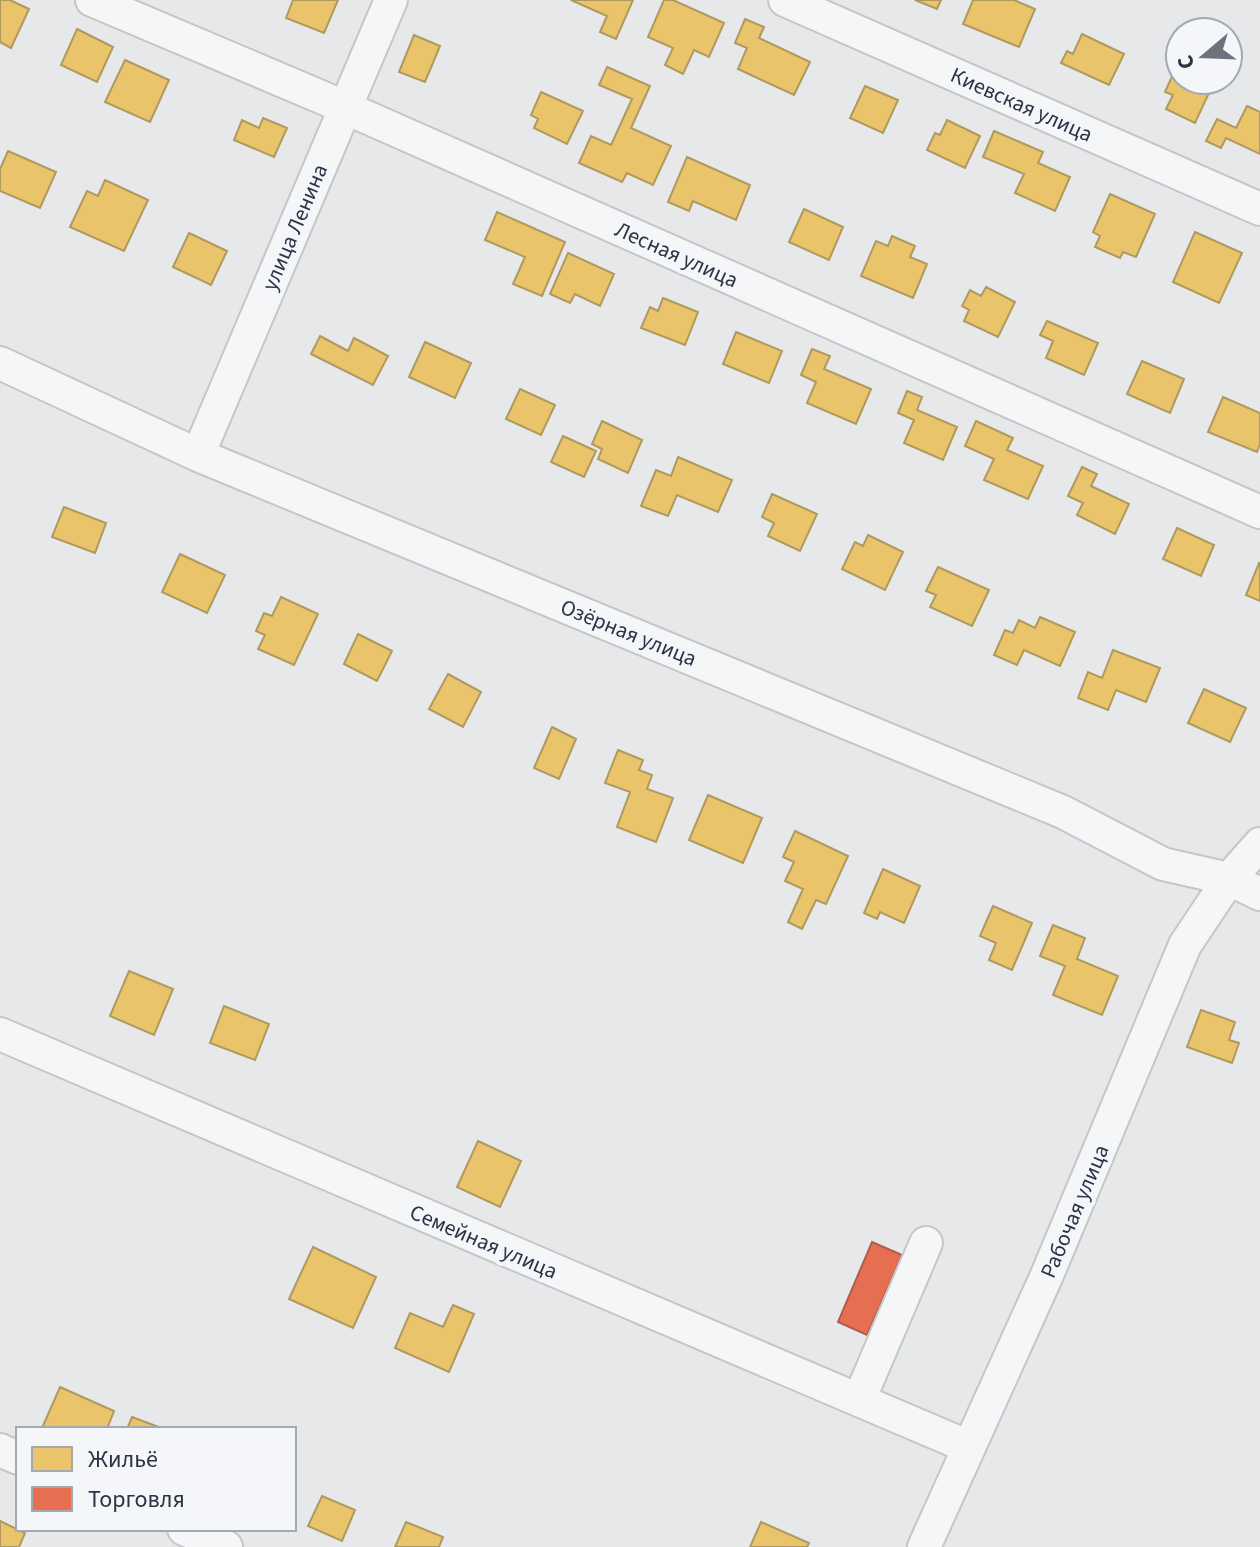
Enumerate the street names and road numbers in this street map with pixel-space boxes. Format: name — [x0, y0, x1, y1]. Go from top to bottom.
street label: Киевская улица — [945, 59, 1098, 151]
street label: улица Ленина — [254, 159, 336, 296]
street label: Лесная улица — [610, 214, 743, 296]
street label: Озёрная улица — [556, 591, 702, 675]
street label: Рабочая улица — [1032, 1140, 1117, 1283]
street label: Семейная улица — [405, 1196, 562, 1287]

